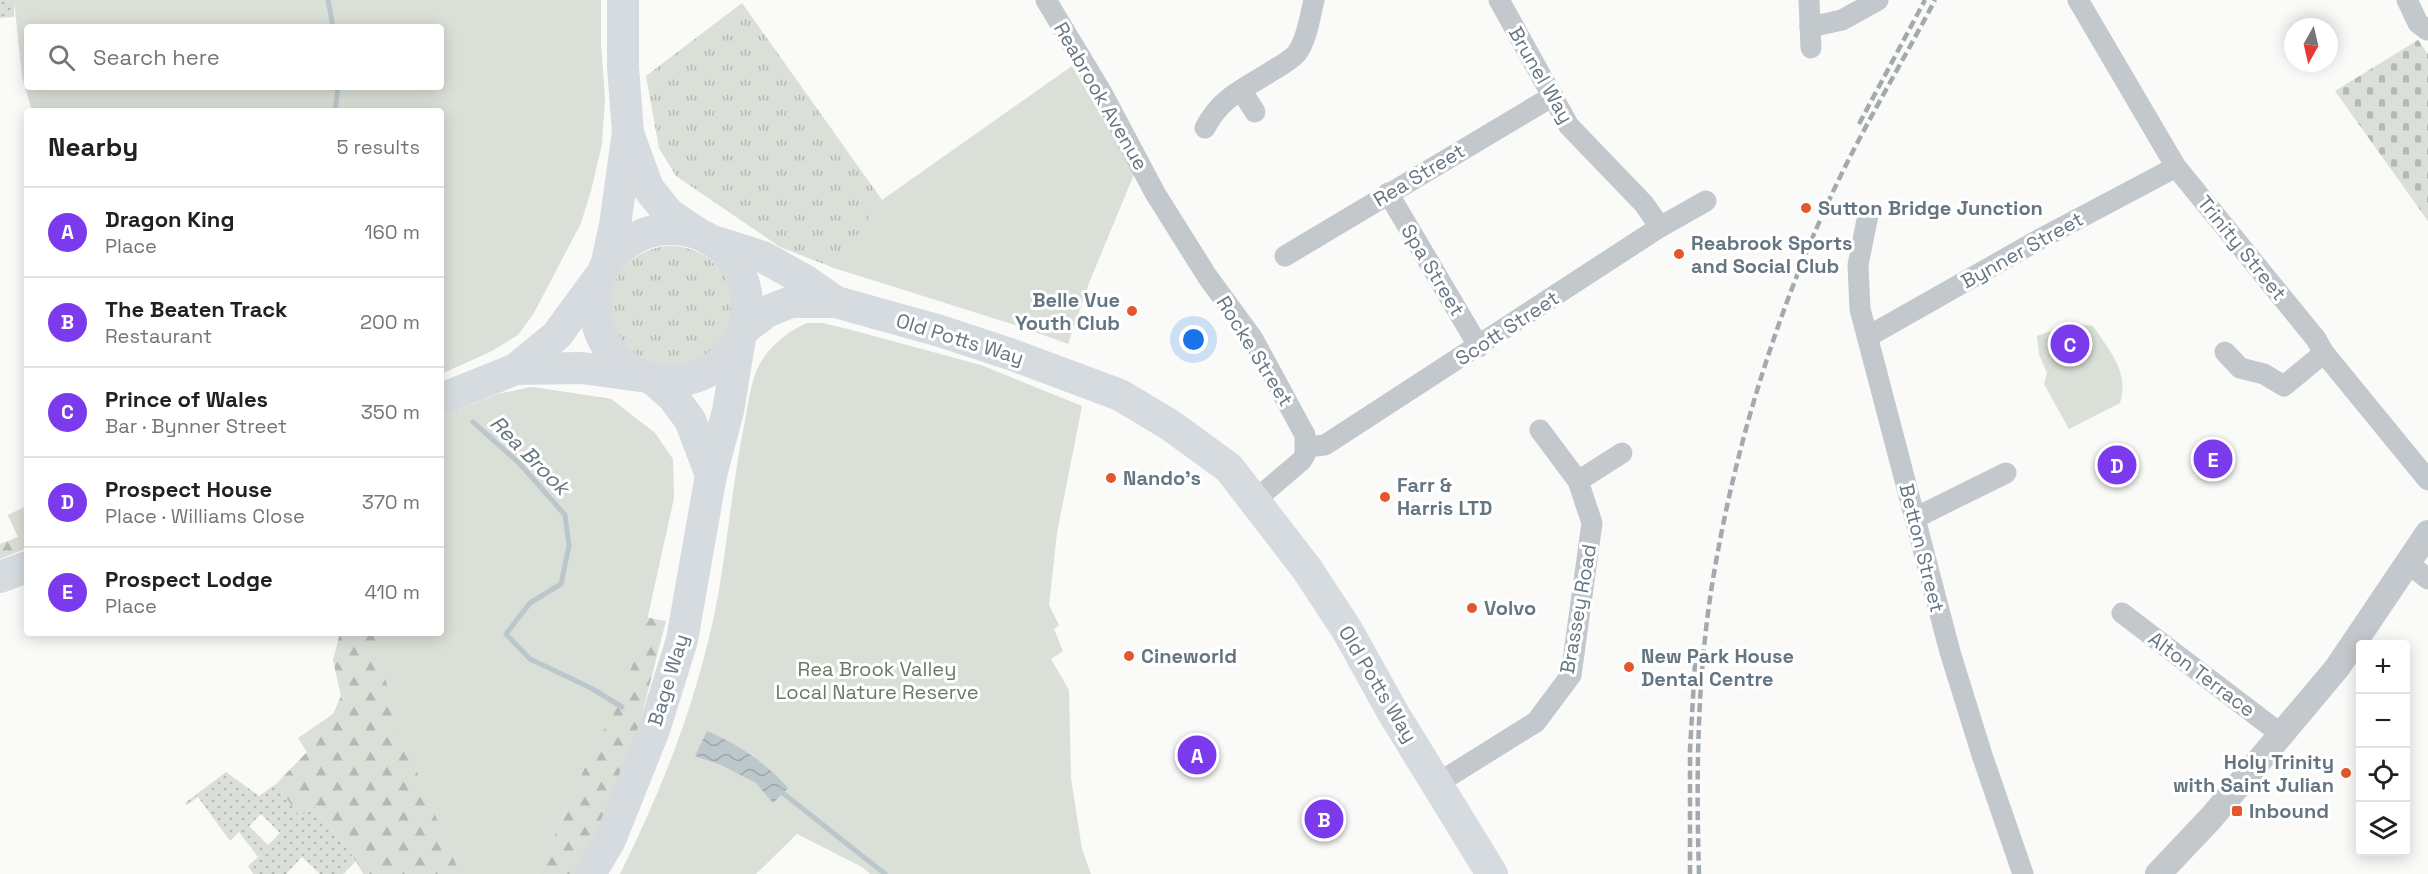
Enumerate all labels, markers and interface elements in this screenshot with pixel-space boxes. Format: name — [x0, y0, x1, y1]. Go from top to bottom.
street label: Reabrook Avenue — [1048, 17, 1154, 175]
north arrow — [2284, 18, 2338, 72]
street label: Brunel Way — [1503, 22, 1579, 128]
search box — [24, 24, 444, 90]
icon: search — [45, 41, 78, 74]
text: Search here — [93, 43, 220, 71]
text: Nearby — [48, 130, 138, 164]
text: 5 results — [336, 134, 420, 160]
street label: Rea Street — [1368, 138, 1470, 212]
street label: Trinity Street — [2192, 190, 2292, 306]
place label: Sutton Bridge Junction — [1818, 195, 2043, 221]
marker: Sutton Bridge Junction — [1799, 201, 1813, 215]
text: Dragon King — [105, 205, 234, 233]
street label: Bynner Street — [1956, 206, 2088, 294]
text: A — [61, 219, 74, 245]
text: 160 m — [364, 219, 420, 245]
street label: Spa Street — [1395, 219, 1471, 321]
place label: Reabrook Sports and Social Club — [1691, 230, 1853, 279]
text: Place — [105, 233, 157, 259]
marker: Reabrook Sports and Social Club — [1672, 247, 1686, 261]
street label: Scott Street — [1450, 285, 1564, 371]
place label: Belle Vue Youth Club — [1015, 287, 1120, 336]
street label: Rocke Street — [1211, 291, 1299, 411]
text: The Beaten Track — [105, 295, 288, 323]
marker: Belle Vue Youth Club — [1125, 304, 1139, 318]
street label: Old Potts Way — [893, 307, 1027, 371]
text: B — [61, 309, 74, 335]
text: 200 m — [360, 309, 420, 335]
pin: C — [2050, 322, 2090, 366]
text: Restaurant — [105, 323, 212, 349]
your location — [1179, 325, 1208, 354]
text: Prince of Wales — [105, 385, 268, 413]
text: C — [61, 399, 74, 425]
text: 350 m — [361, 399, 420, 425]
water label: Rea Brook — [484, 409, 577, 502]
text: Bar · Bynner Street — [105, 413, 287, 439]
pin: E — [2194, 436, 2232, 482]
pin: D — [2098, 442, 2136, 488]
place label: Nando's — [1123, 465, 1201, 491]
marker: Nando's — [1104, 471, 1118, 485]
place label: Farr & Harris LTD — [1397, 472, 1492, 521]
text: Prospect House — [105, 475, 272, 503]
street label: Betton Street — [1893, 481, 1951, 615]
text: D — [61, 489, 74, 515]
text: 370 m — [362, 489, 420, 515]
marker: Farr & Harris LTD — [1378, 490, 1392, 504]
text: Place · Williams Close — [105, 503, 305, 529]
street label: Brassey Road — [1554, 542, 1602, 676]
text: Prospect Lodge — [105, 565, 273, 593]
text: E — [62, 579, 73, 605]
text: 410 m — [364, 579, 420, 605]
text: Place — [105, 593, 157, 619]
place label: Volvo — [1484, 595, 1536, 621]
marker: Volvo — [1465, 601, 1479, 615]
street label: Old Potts Way — [1333, 621, 1423, 747]
street label: Alton Terrace — [2143, 625, 2261, 723]
street label: Bage Way — [642, 631, 694, 729]
map controls — [2356, 640, 2410, 856]
button: + — [2356, 640, 2410, 694]
place label: Cineworld — [1141, 643, 1237, 669]
place label: New Park House Dental Centre — [1641, 643, 1794, 692]
marker: Cineworld — [1122, 649, 1136, 663]
park label: Rea Brook Valley Local Nature Reserve — [775, 656, 979, 705]
marker: New Park House Dental Centre — [1622, 660, 1636, 674]
button: − — [2356, 694, 2410, 748]
pin: A — [1178, 732, 1216, 777]
button: locate — [2356, 748, 2410, 802]
place label: Holy Trinity with Saint Julian — [2173, 749, 2334, 798]
marker: Holy Trinity with Saint Julian — [2339, 766, 2353, 780]
pin: B — [1304, 796, 1344, 842]
place label: Inbound — [2249, 798, 2329, 824]
button: layers — [2356, 802, 2410, 856]
marker: Inbound — [2230, 804, 2244, 818]

